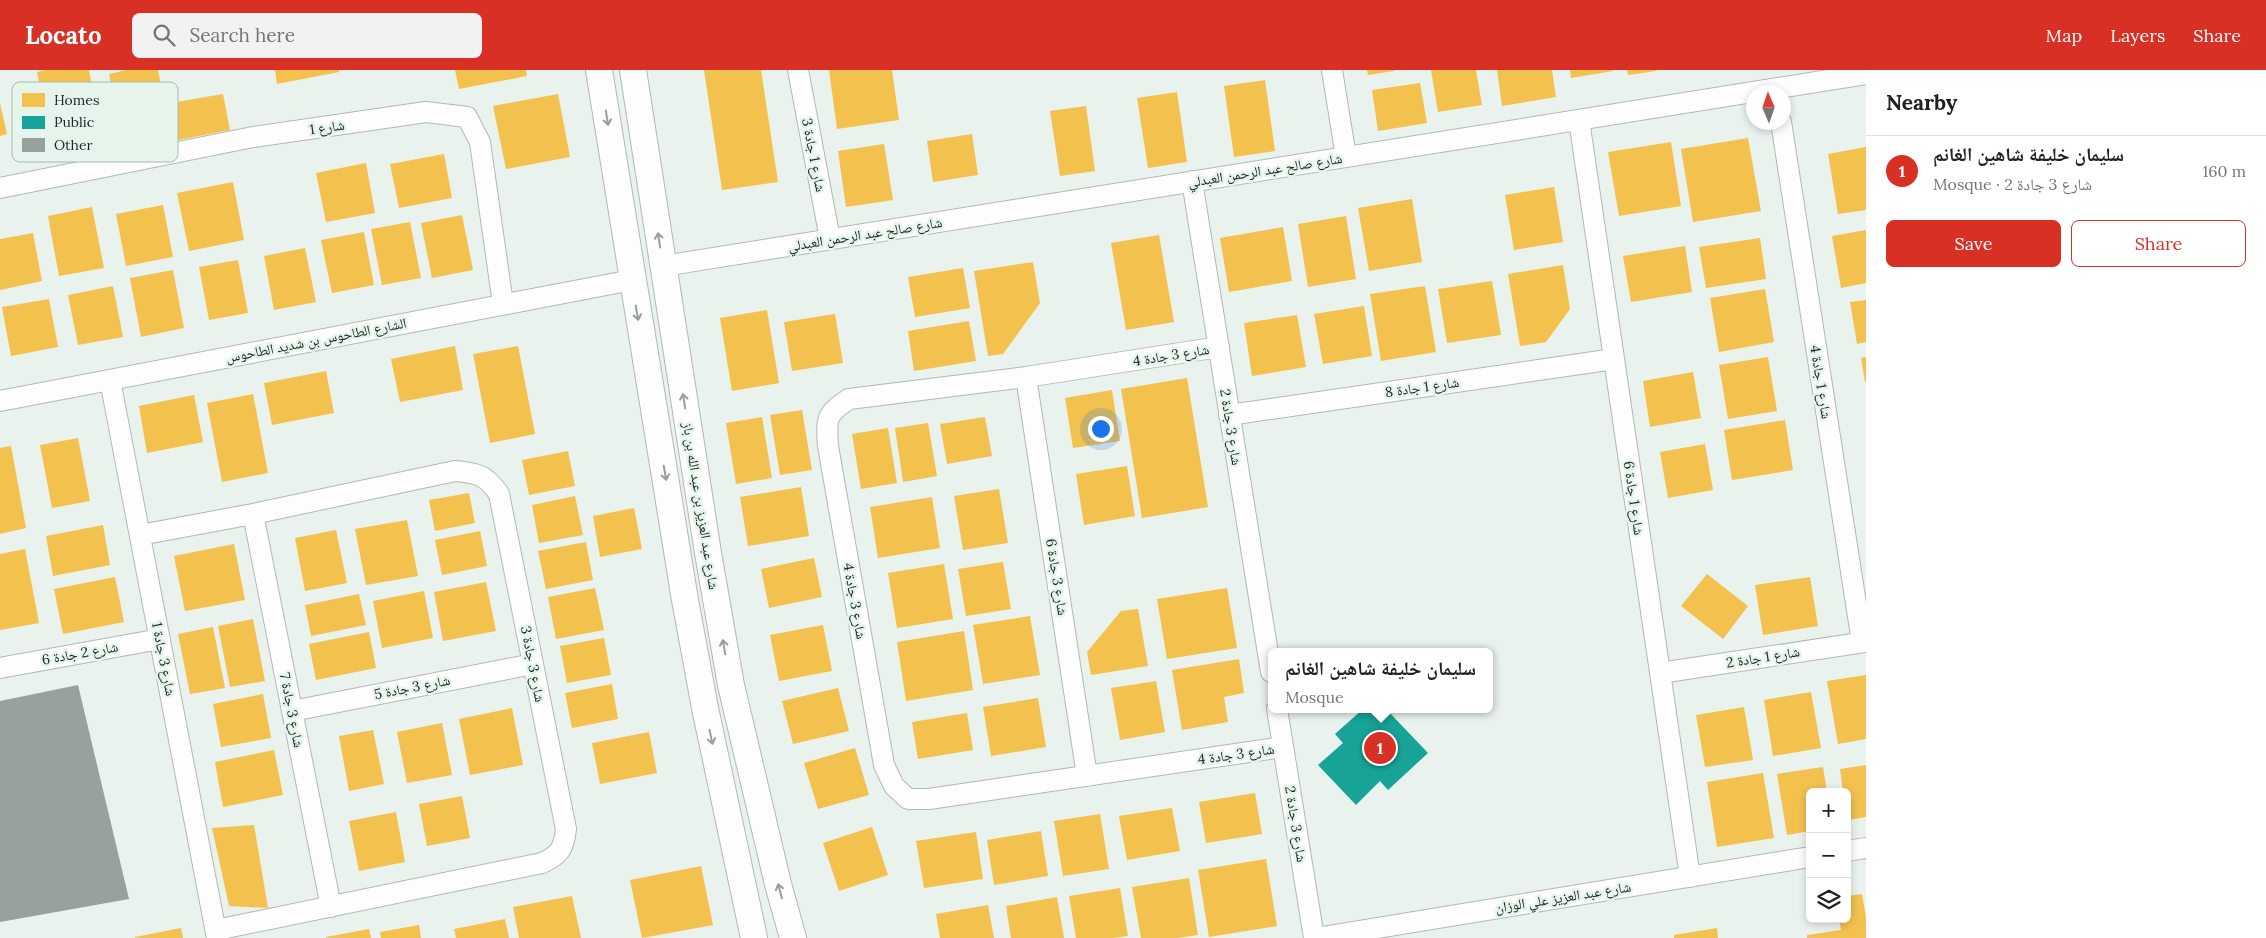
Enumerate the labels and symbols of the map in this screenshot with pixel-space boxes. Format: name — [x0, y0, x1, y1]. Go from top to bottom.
legend — [12, 82, 178, 162]
north arrow — [1746, 85, 1791, 130]
text: Homes — [54, 91, 99, 109]
one-way arrow — [602, 110, 612, 126]
text: Public — [54, 113, 94, 131]
street label: شارع 1 — [308, 116, 346, 139]
street label: شارع 1 جادة 3 — [797, 117, 830, 193]
text: Other — [54, 136, 93, 154]
street label: شارع صالح عبد الرحمن العبدلي — [1186, 149, 1344, 194]
street label: شارع صالح عبد الرحمن العبدلي — [786, 213, 944, 258]
one-way arrow — [654, 232, 664, 248]
one-way arrow — [633, 305, 643, 321]
street label: الشارع الطاحوس بن شديد الطاحوس — [224, 314, 408, 367]
street label: شارع 3 جادة 4 — [1132, 340, 1211, 371]
street label: شارع 1 جادة 4 — [1805, 344, 1836, 420]
street label: شارع 1 جادة 8 — [1384, 373, 1460, 402]
street label: شارع 3 جادة 2 — [1215, 388, 1246, 467]
one-way arrow — [679, 393, 689, 409]
your location — [1088, 416, 1114, 442]
street label: شارع عبد العزيز بن عبد الله بن باز — [678, 420, 723, 591]
street label: شارع 1 جادة 6 — [1619, 460, 1648, 536]
one-way arrow — [660, 465, 670, 481]
street label: شارع 3 جادة 6 — [1041, 537, 1072, 617]
street label: شارع 3 جادة 4 — [838, 562, 871, 641]
street label: شارع 3 جادة 1 — [147, 621, 180, 697]
street label: شارع 3 جادة 3 — [516, 624, 549, 704]
street label: شارع 2 جادة 6 — [40, 637, 120, 670]
one-way arrow — [719, 640, 729, 656]
street label: شارع 1 جادة 2 — [1725, 642, 1801, 673]
street label: شارع 3 جادة 7 — [275, 671, 308, 749]
street label: شارع 3 جادة 5 — [372, 671, 452, 704]
one-way arrow — [707, 728, 716, 744]
pin: 1 — [1364, 729, 1396, 767]
street label: شارع 3 جادة 4 — [1197, 740, 1276, 769]
street label: شارع 3 جادة 2 — [1280, 785, 1311, 864]
street label: شارع عبد العزيز علي الوزان — [1494, 877, 1633, 919]
one-way arrow — [774, 883, 784, 899]

